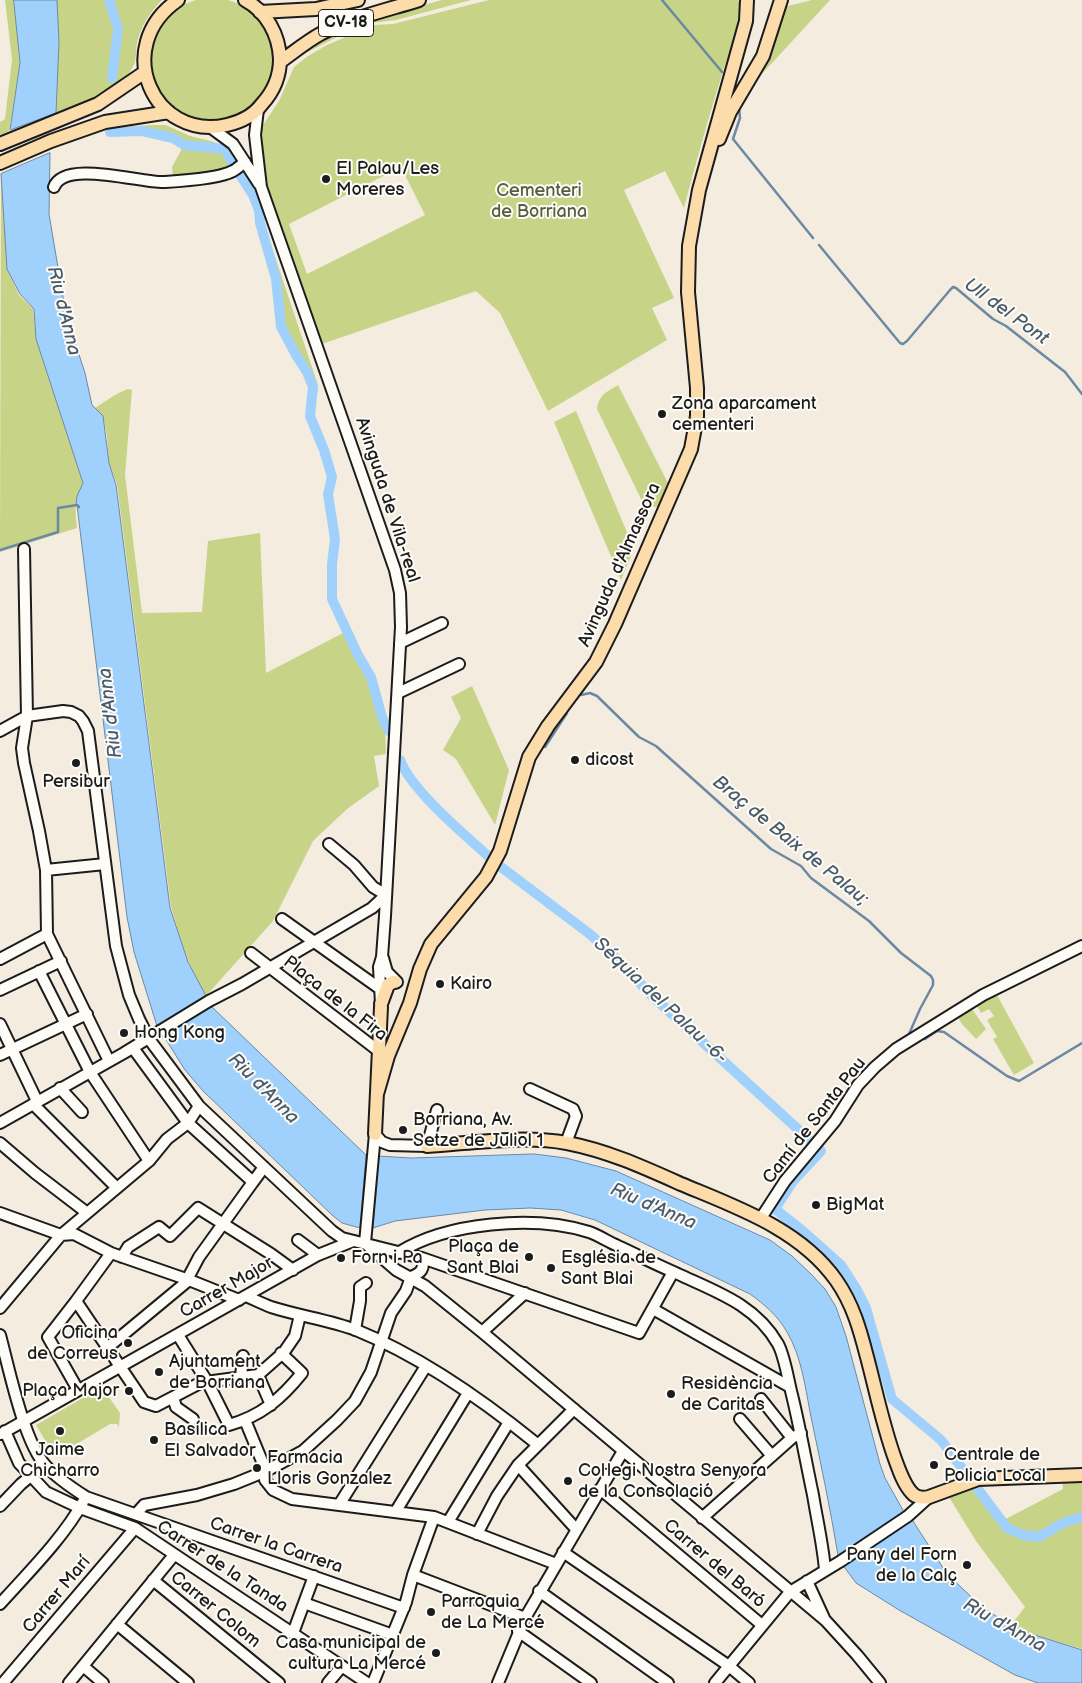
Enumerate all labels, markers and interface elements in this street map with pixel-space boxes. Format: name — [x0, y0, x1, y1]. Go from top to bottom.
road number: CV-18 — [318, 9, 374, 36]
place label: El Palau/Les Moreres — [336, 158, 439, 200]
marker: El Palau/Les Moreres — [320, 173, 332, 185]
park label: Cementeri de Borriana — [491, 180, 587, 222]
water label: Riu d'Anna — [41, 264, 85, 358]
water label: Ull del Pont — [959, 274, 1053, 350]
place label: Zona aparcament cementeri — [672, 393, 816, 436]
marker: Zona aparcament cementeri — [656, 408, 668, 420]
street label: Avinguda de Vila-real — [350, 415, 424, 585]
street label: Avinguda d'Almassora — [574, 480, 666, 650]
water label: Riu d'Anna — [94, 666, 128, 760]
place label: dicost — [585, 749, 634, 771]
marker: dicost — [569, 754, 581, 766]
marker: Persibur — [70, 757, 82, 769]
place label: Persibur — [42, 771, 110, 793]
water label: Braç de Baix de Palau; — [708, 771, 872, 911]
water label: Séquia del Palau -6- — [588, 933, 732, 1069]
street label: Plaça de la Fira — [279, 952, 391, 1046]
place label: Kairo — [450, 973, 492, 995]
marker: Kairo — [434, 978, 446, 990]
place label: Hong Kong — [134, 1022, 225, 1044]
marker: Hong Kong — [118, 1027, 130, 1039]
water label: Riu d'Anna — [223, 1049, 303, 1129]
street label: Camí de Santa Pau — [759, 1053, 871, 1189]
place label: Borriana, Av. Setze de Juliol 1 — [413, 1109, 543, 1152]
marker: Borriana, Av. Setze de Juliol 1 — [397, 1124, 409, 1136]
water label: Riu d'Anna — [607, 1179, 699, 1235]
place label: BigMat — [826, 1194, 884, 1216]
marker: BigMat — [810, 1199, 822, 1211]
place label: Plaça de Sant Blai — [447, 1236, 519, 1278]
place label: Forn i Pa — [351, 1247, 423, 1269]
place label: Església de Sant Blai — [561, 1247, 656, 1290]
marker: Plaça de Sant Blai — [523, 1251, 535, 1263]
marker: Forn i Pa — [335, 1252, 347, 1264]
street label: Carrer Major — [176, 1253, 278, 1323]
marker: Església de Sant Blai — [545, 1262, 557, 1274]
place label: Oficina de Correus — [27, 1322, 118, 1365]
marker: Oficina de Correus — [122, 1337, 134, 1349]
place label: Ajuntament de Borriana — [169, 1351, 265, 1394]
marker: Ajuntament de Borriana — [153, 1366, 165, 1378]
place label: Residència de Caritas — [681, 1373, 773, 1416]
place label: Plaça Major — [22, 1380, 119, 1402]
marker: Plaça Major — [123, 1385, 135, 1397]
marker: Residència de Caritas — [665, 1388, 677, 1400]
place label: Basílica El Salvador — [164, 1419, 255, 1462]
marker: Jaime Chicharro — [54, 1425, 66, 1437]
marker: Basílica El Salvador — [148, 1434, 160, 1446]
place label: Jaime Chicharro — [20, 1439, 100, 1482]
place label: Centrale de Policia Local — [944, 1444, 1046, 1486]
place label: Farmacia Lloris Gonzalez — [267, 1447, 392, 1490]
marker: Centrale de Policia Local — [928, 1459, 940, 1471]
place label: Col·legi Nostra Senyora de la Consolació — [578, 1460, 766, 1502]
marker: Farmacia Lloris Gonzalez — [251, 1462, 263, 1474]
marker: Col·legi Nostra Senyora de la Consolació — [562, 1475, 574, 1487]
street label: Carrer la Carrera — [207, 1513, 345, 1579]
street label: Carrer del Baró — [659, 1515, 769, 1613]
street label: Carrer de la Tanda — [152, 1516, 292, 1618]
place label: Pany del Forn de la Calç — [846, 1544, 957, 1586]
street label: Carrer Marí — [18, 1552, 96, 1638]
marker: Pany del Forn de la Calç — [961, 1559, 973, 1571]
street label: Carrer Colom — [166, 1567, 264, 1653]
place label: Parroquia de La Mercé — [441, 1591, 544, 1634]
water label: Riu d'Anna — [959, 1594, 1049, 1658]
marker: Parroquia de La Mercé — [425, 1606, 437, 1618]
place label: Casa municipal de cultura La Mercé — [276, 1632, 426, 1675]
marker: Casa municipal de cultura La Mercé — [430, 1647, 442, 1659]

